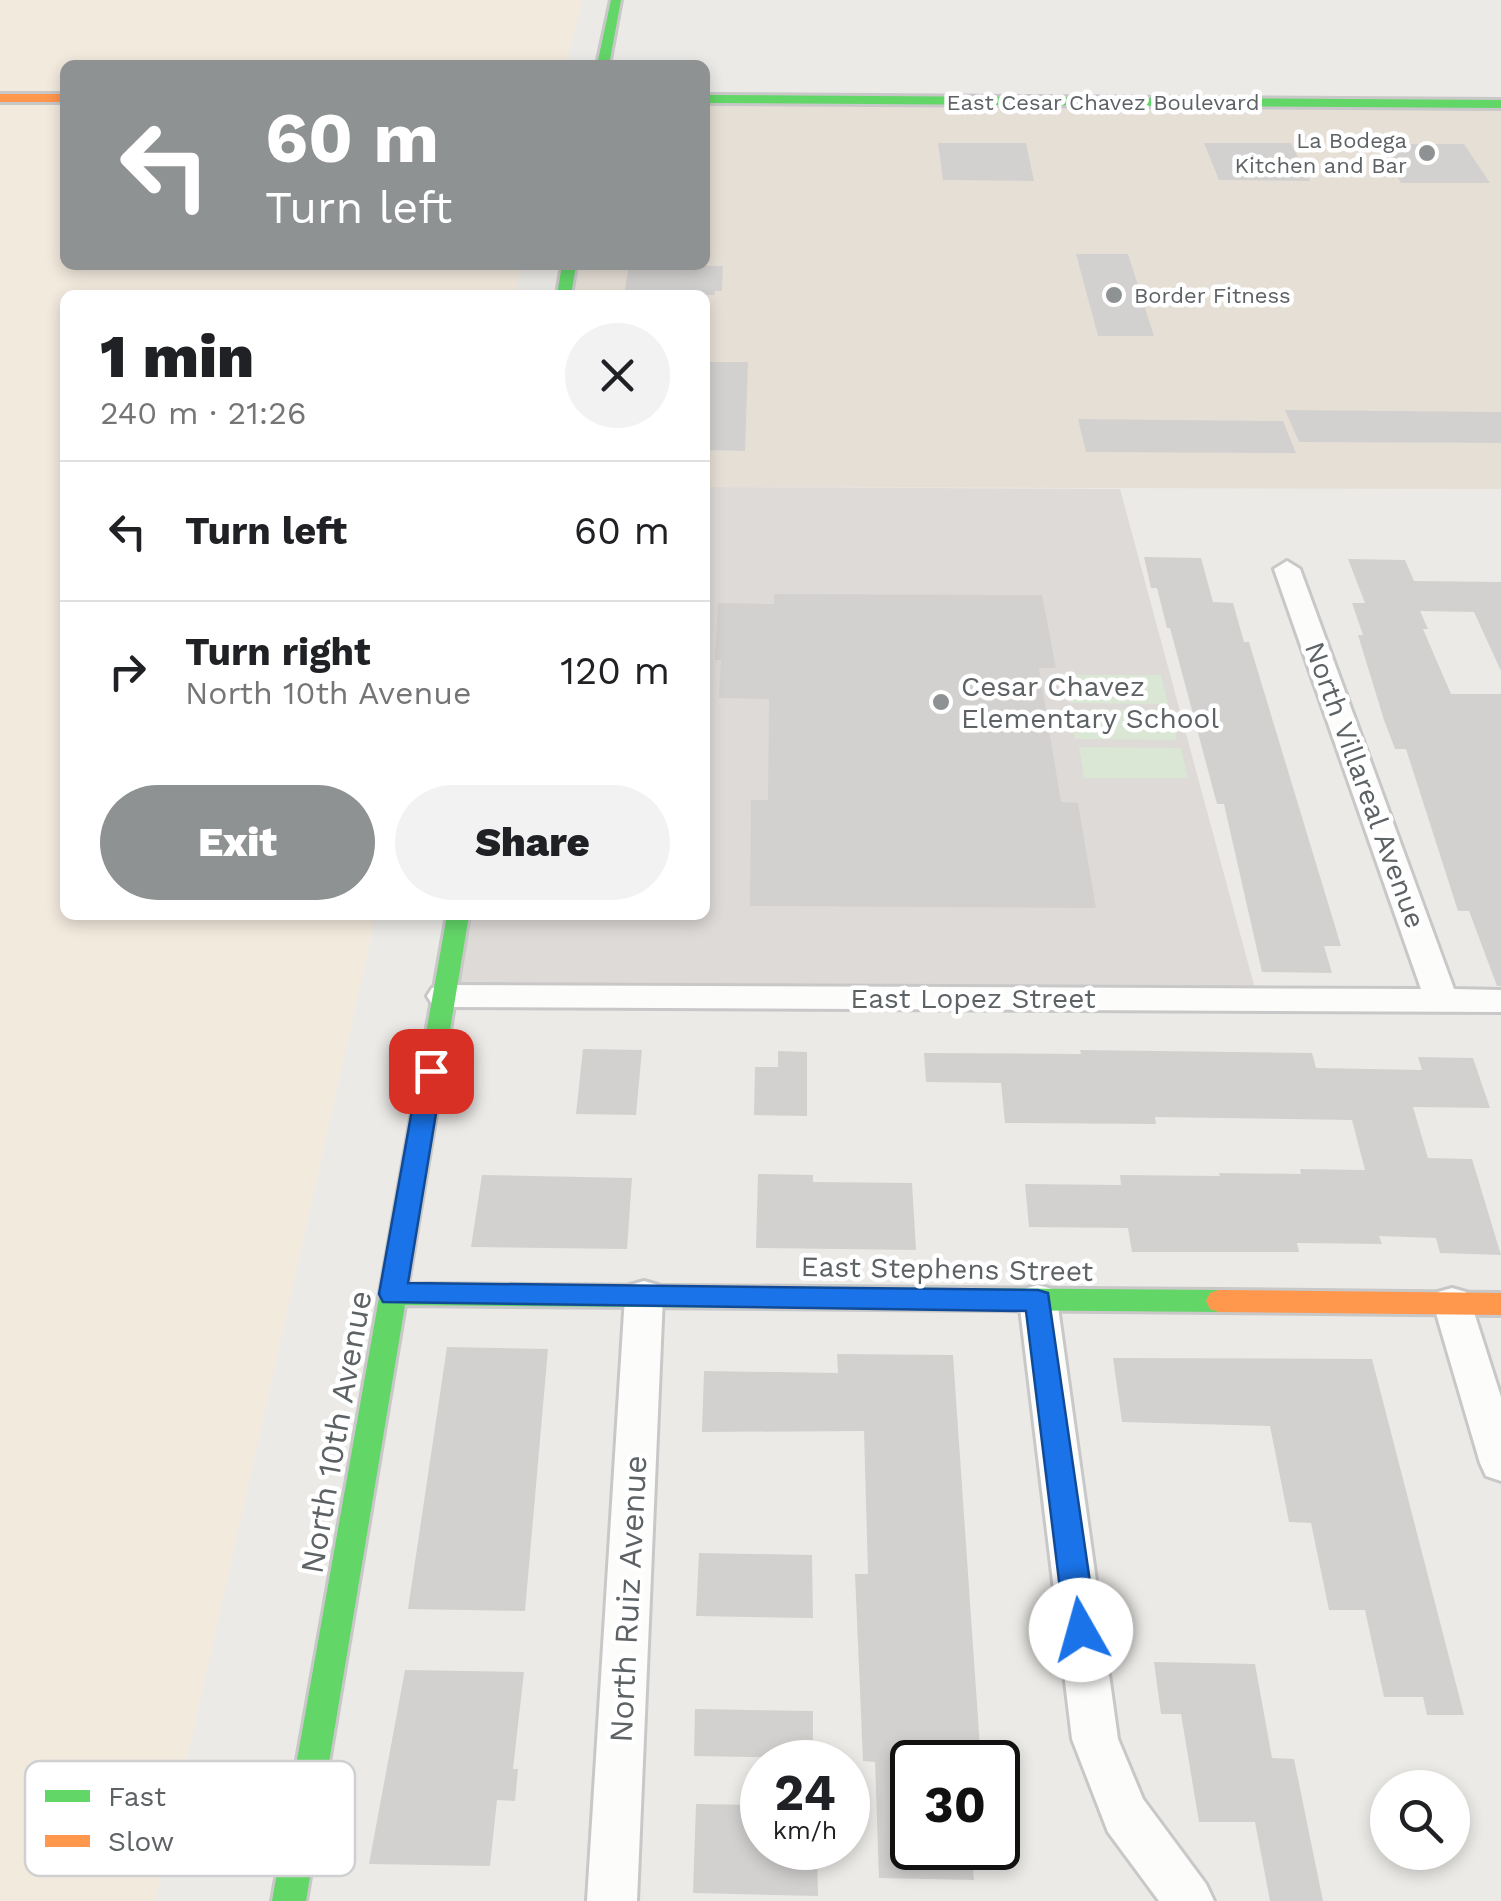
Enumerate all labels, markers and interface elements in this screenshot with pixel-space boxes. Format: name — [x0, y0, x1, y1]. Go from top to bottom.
street label: East Cesar Chavez Boulevard — [946, 90, 1260, 115]
text: 60 m — [265, 97, 439, 179]
icon: left — [100, 100, 230, 230]
place label: La Bodega Kitchen and Bar — [1235, 128, 1407, 178]
marker: La Bodega Kitchen and Bar — [1416, 142, 1438, 164]
text: Turn left — [265, 181, 452, 234]
place label: Border Fitness — [1134, 283, 1291, 308]
marker: Border Fitness — [1103, 284, 1125, 306]
text: 1 min — [100, 321, 254, 392]
button: close — [565, 323, 670, 428]
text: 240 m · 21:26 — [100, 394, 306, 432]
icon: left — [100, 504, 155, 559]
text: Turn left — [185, 509, 347, 553]
text: 60 m — [574, 509, 670, 553]
text: Turn right — [185, 630, 371, 674]
street label: North Villareal Avenue — [1298, 637, 1432, 933]
icon: right — [100, 644, 155, 699]
text: 120 m — [560, 649, 670, 693]
place label: Cesar Chavez Elementary School — [961, 670, 1219, 735]
text: North 10th Avenue — [185, 674, 471, 712]
marker: Cesar Chavez Elementary School — [930, 691, 952, 713]
button: Exit — [100, 785, 375, 900]
button: Share — [395, 785, 670, 900]
street label: East Lopez Street — [850, 982, 1096, 1015]
pin — [389, 1029, 474, 1114]
icon: arrive — [404, 1044, 459, 1099]
street label: East Stephens Street — [800, 1250, 1094, 1288]
street label: North 10th Avenue — [292, 1288, 380, 1576]
street label: North Ruiz Avenue — [601, 1454, 655, 1744]
position arrow — [1029, 1578, 1133, 1682]
speed limit sign: 30 — [890, 1740, 1020, 1870]
legend — [25, 1761, 355, 1876]
text: 24 — [774, 1763, 836, 1822]
map controls — [1370, 1770, 1470, 1870]
button: search — [1370, 1770, 1470, 1870]
text: Fast — [108, 1780, 166, 1813]
text: km/h — [773, 1816, 837, 1845]
text: Slow — [108, 1825, 174, 1858]

